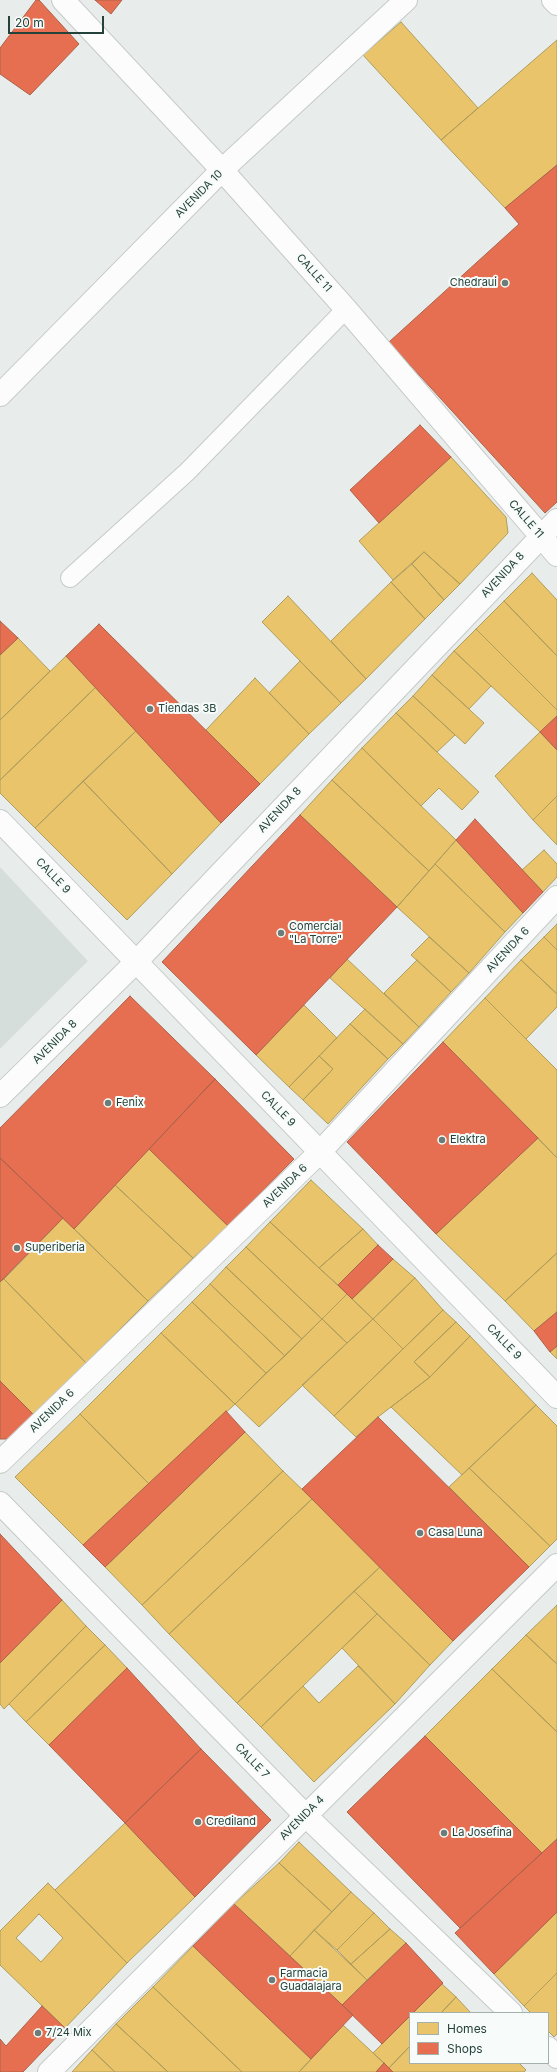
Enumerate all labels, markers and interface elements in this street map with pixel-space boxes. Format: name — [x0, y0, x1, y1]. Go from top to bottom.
scale bar — [10, 8, 106, 34]
text: 20 m — [15, 15, 44, 30]
street label: AVENIDA 10 — [172, 167, 226, 221]
street label: CALLE 11 — [294, 251, 334, 295]
place label: Chedraui — [450, 276, 497, 290]
marker: Chedraui — [500, 278, 510, 288]
street label: CALLE 11 — [506, 497, 546, 541]
street label: AVENIDA 8 — [479, 550, 527, 600]
place label: Tiendas 3B — [158, 702, 216, 716]
marker: Tiendas 3B — [145, 704, 155, 714]
street label: AVENIDA 8 — [256, 785, 304, 835]
street label: CALLE 9 — [33, 855, 73, 897]
place label: Comercial "La Torre" — [289, 920, 342, 946]
street label: AVENIDA 6 — [484, 925, 532, 975]
marker: Comercial "La Torre" — [276, 928, 286, 938]
street label: AVENIDA 8 — [30, 1017, 80, 1067]
street label: CALLE 9 — [258, 1088, 298, 1130]
place label: Fenix — [116, 1096, 144, 1110]
marker: Fenix — [103, 1098, 113, 1108]
place label: Elektra — [450, 1133, 486, 1147]
marker: Elektra — [437, 1135, 447, 1145]
street label: AVENIDA 6 — [260, 1161, 310, 1211]
place label: Superiberia — [25, 1241, 85, 1255]
marker: Superiberia — [12, 1243, 22, 1253]
street label: CALLE 9 — [484, 1321, 524, 1363]
street label: AVENIDA 6 — [27, 1386, 77, 1436]
place label: Casa Luna — [428, 1526, 483, 1540]
marker: Casa Luna — [415, 1528, 425, 1538]
street label: CALLE 7 — [232, 1741, 272, 1781]
street label: AVENIDA 4 — [277, 1793, 327, 1843]
place label: Crediland — [206, 1815, 256, 1829]
marker: Crediland — [193, 1817, 203, 1827]
place label: La Josefina — [452, 1826, 512, 1840]
marker: La Josefina — [439, 1828, 449, 1838]
place label: Farmacia Guadalajara — [280, 1967, 342, 1993]
marker: Farmacia Guadalajara — [267, 1975, 277, 1985]
legend — [409, 2012, 549, 2064]
text: Homes — [447, 2021, 487, 2036]
place label: 7/24 Mix — [46, 2026, 92, 2040]
marker: 7/24 Mix — [33, 2028, 43, 2038]
text: Shops — [447, 2041, 483, 2056]

